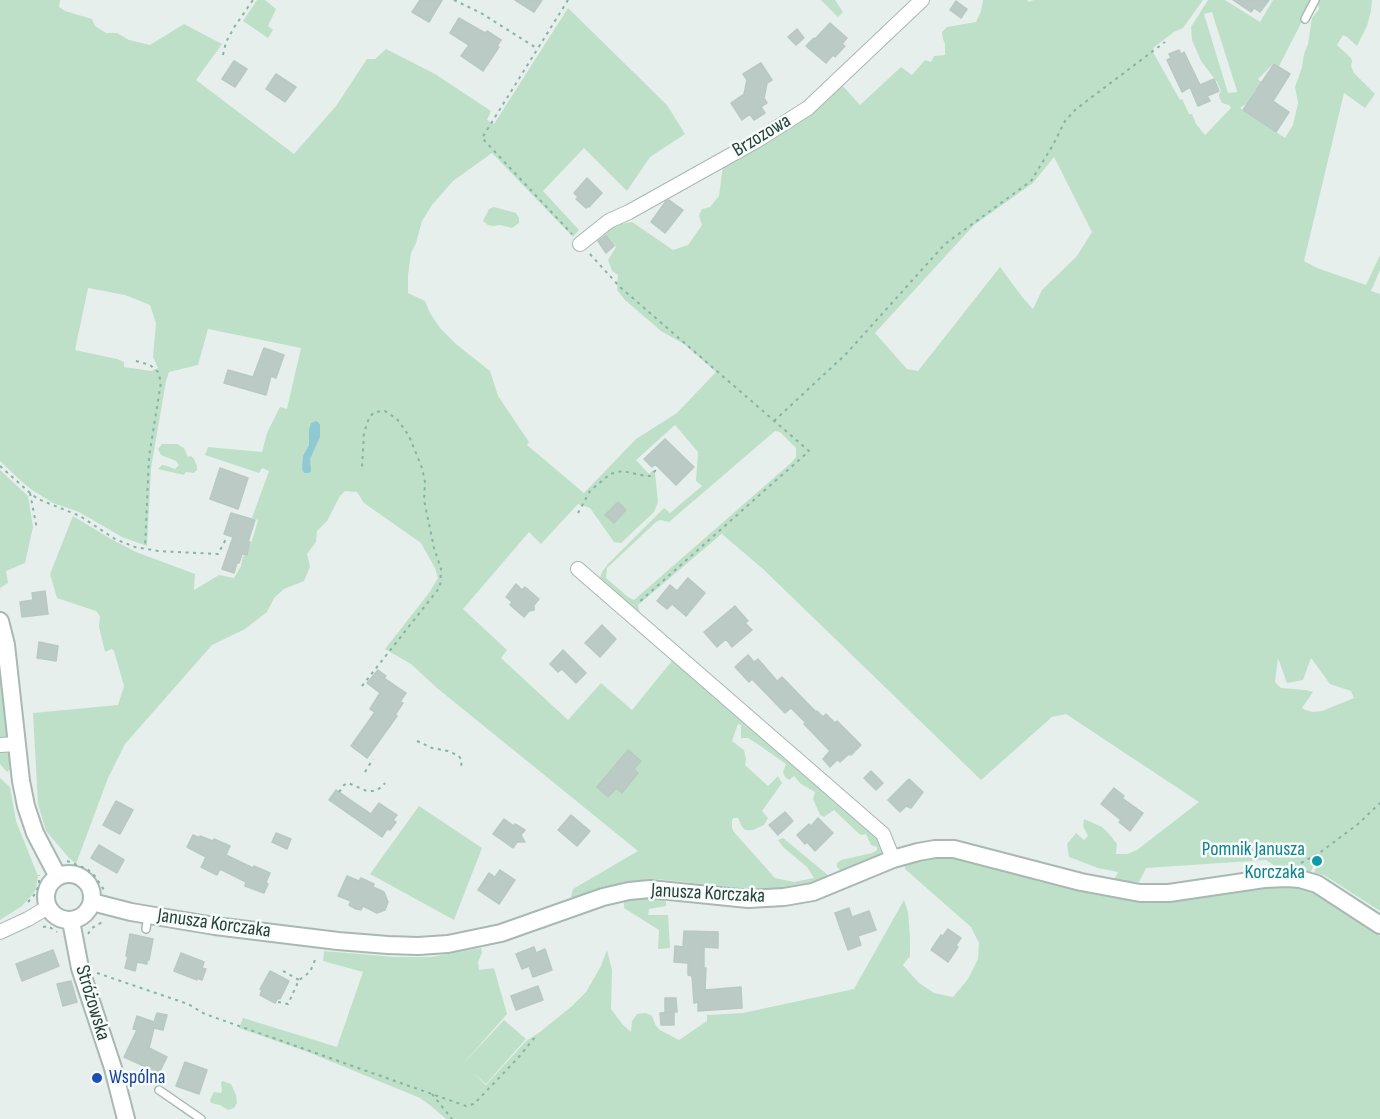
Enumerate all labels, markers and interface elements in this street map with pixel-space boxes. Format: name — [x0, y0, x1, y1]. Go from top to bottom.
street label: Brzozowa — [729, 109, 795, 163]
place label: Pomnik Janusza Korczaka — [1202, 838, 1305, 885]
marker: Pomnik Janusza Korczaka — [1310, 854, 1324, 868]
street label: Janusza Korczaka — [650, 879, 766, 909]
street label: Janusza Korczaka — [156, 904, 272, 944]
street label: Stróżowska — [69, 963, 115, 1043]
place label: Wspólna — [109, 1066, 165, 1090]
marker: Wspólna — [90, 1071, 104, 1085]

